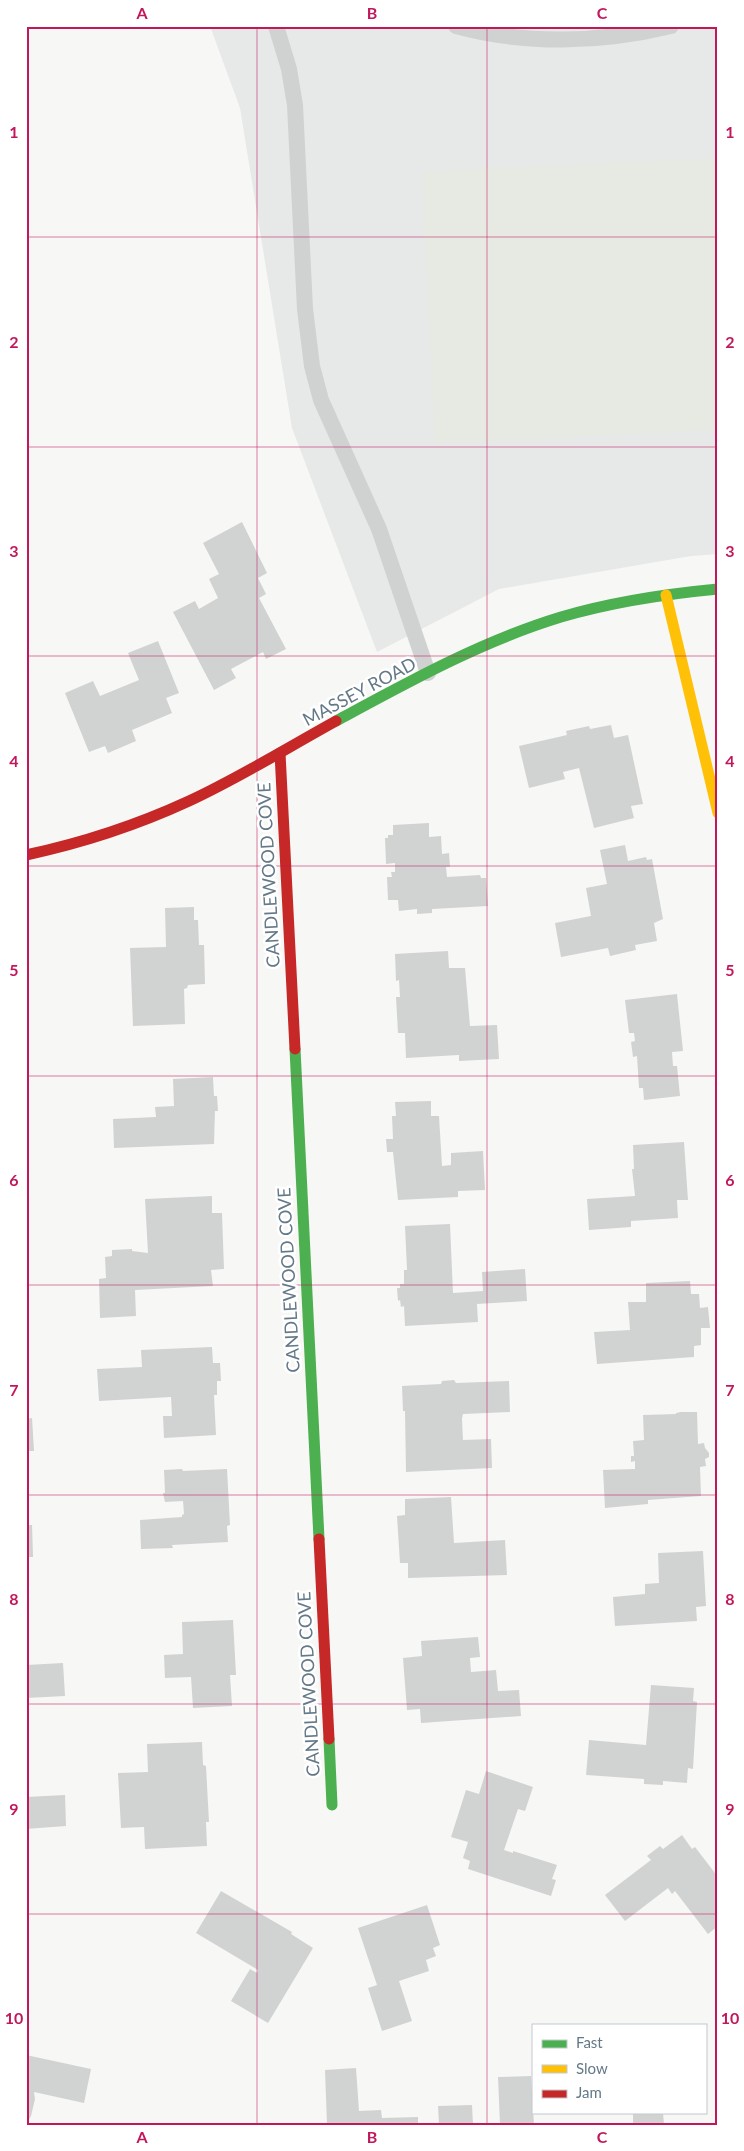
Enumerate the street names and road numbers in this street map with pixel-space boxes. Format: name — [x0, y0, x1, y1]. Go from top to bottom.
street label: MASSEY ROAD — [299, 652, 419, 730]
street label: CANDLEWOOD COVE — [252, 782, 284, 968]
street label: CANDLEWOOD COVE — [272, 1187, 304, 1373]
street label: CANDLEWOOD COVE — [292, 1591, 324, 1777]

